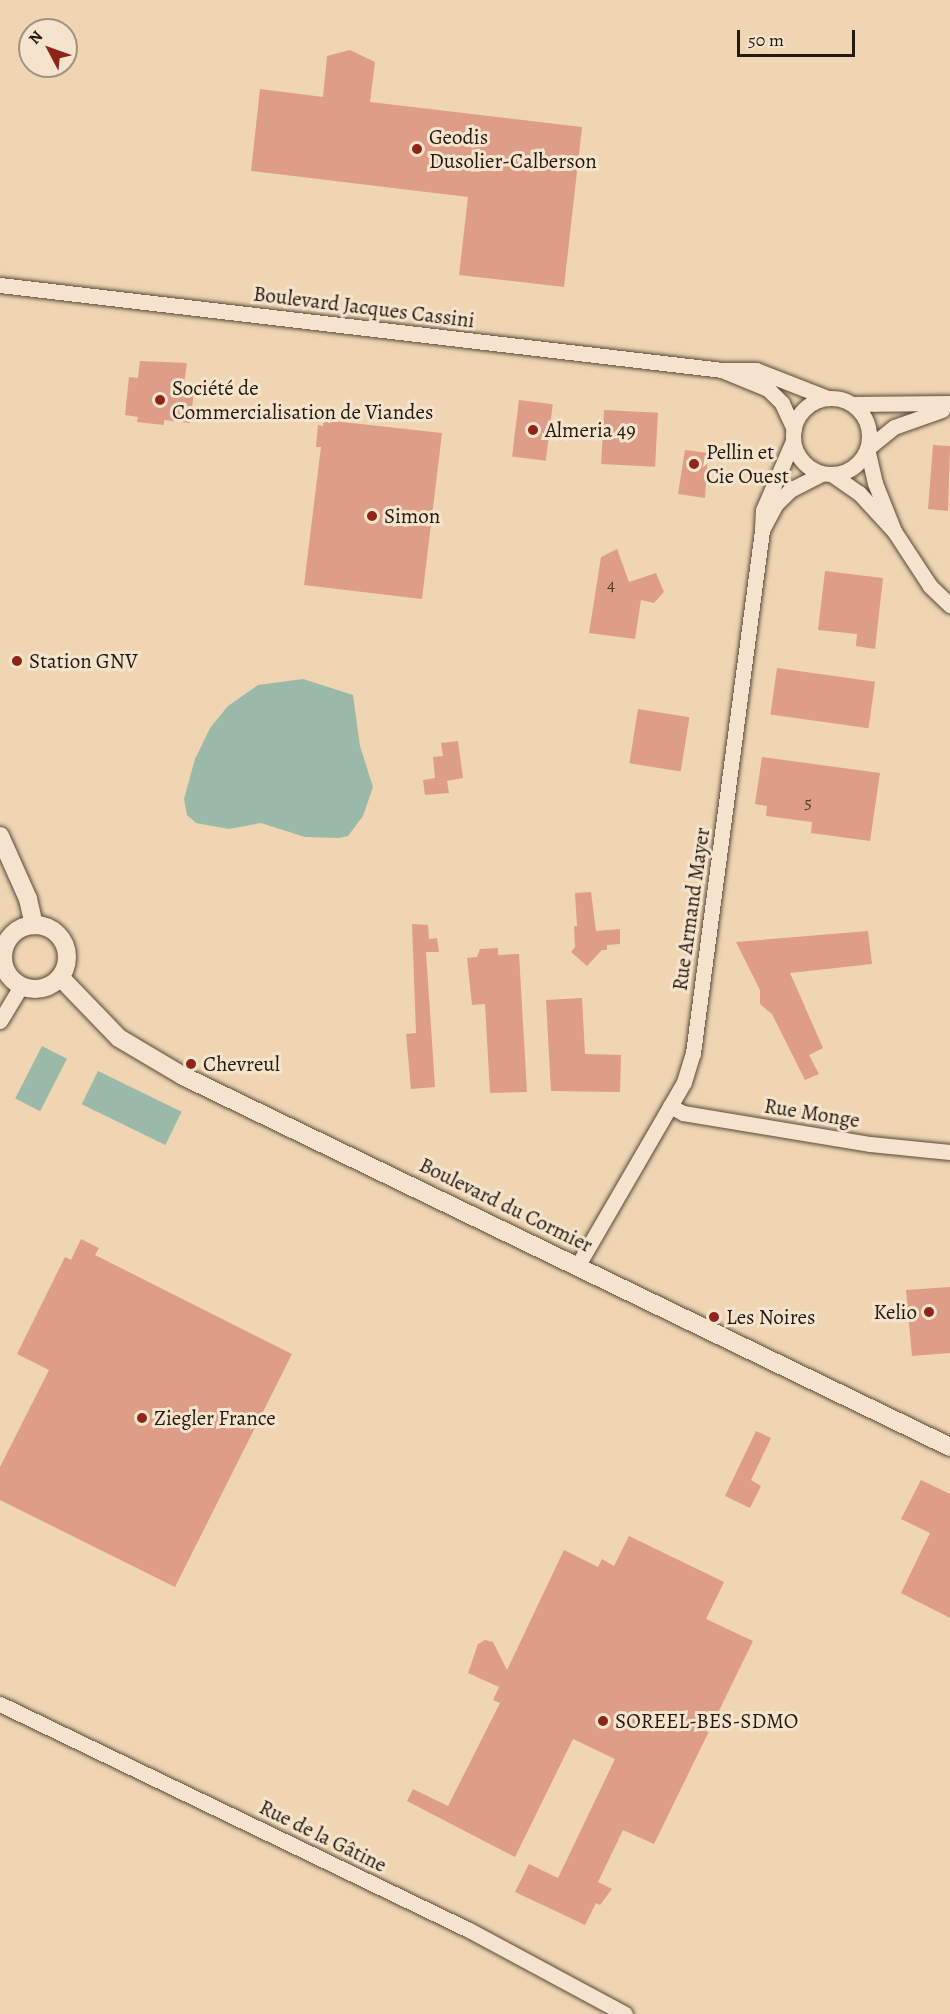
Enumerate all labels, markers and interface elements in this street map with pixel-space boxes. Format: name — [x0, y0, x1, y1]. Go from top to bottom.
north arrow — [18, 18, 78, 78]
scale bar — [740, 18, 858, 56]
text: N — [24, 26, 48, 49]
text: 50 m — [748, 28, 784, 52]
place label: Geodis Dusolier-Calberson — [429, 124, 597, 174]
marker: Geodis Dusolier-Calberson — [410, 142, 424, 156]
street label: Boulevard Jacques Cassini — [252, 281, 476, 333]
place label: Société de Commercialisation de Viandes — [172, 375, 433, 425]
marker: Société de Commercialisation de Viandes — [153, 393, 167, 407]
place label: Almeria 49 — [545, 417, 636, 443]
marker: Almeria 49 — [526, 423, 540, 437]
place label: Pellin et Cie Ouest — [706, 439, 789, 489]
marker: Pellin et Cie Ouest — [687, 457, 701, 471]
place label: Simon — [384, 503, 440, 529]
marker: Simon — [365, 509, 379, 523]
house number: 4 — [607, 573, 615, 595]
place label: Station GNV — [29, 648, 138, 674]
marker: Station GNV — [10, 654, 24, 668]
house number: 5 — [804, 791, 812, 813]
street label: Rue Armand Mayer — [667, 826, 715, 992]
place label: Chevreul — [203, 1051, 280, 1077]
marker: Chevreul — [184, 1057, 198, 1071]
street label: Rue Monge — [762, 1093, 862, 1133]
street label: Boulevard du Cormier — [415, 1152, 597, 1258]
place label: Kelio — [874, 1299, 917, 1325]
place label: Les Noires — [726, 1304, 815, 1330]
marker: Kelio — [922, 1305, 936, 1319]
marker: Les Noires — [707, 1310, 721, 1324]
place label: Ziegler France — [154, 1405, 276, 1431]
marker: Ziegler France — [135, 1411, 149, 1425]
place label: SOREEL-BES-SDMO — [615, 1708, 798, 1734]
marker: SOREEL-BES-SDMO — [596, 1714, 610, 1728]
street label: Rue de la Gâtine — [255, 1794, 391, 1878]

